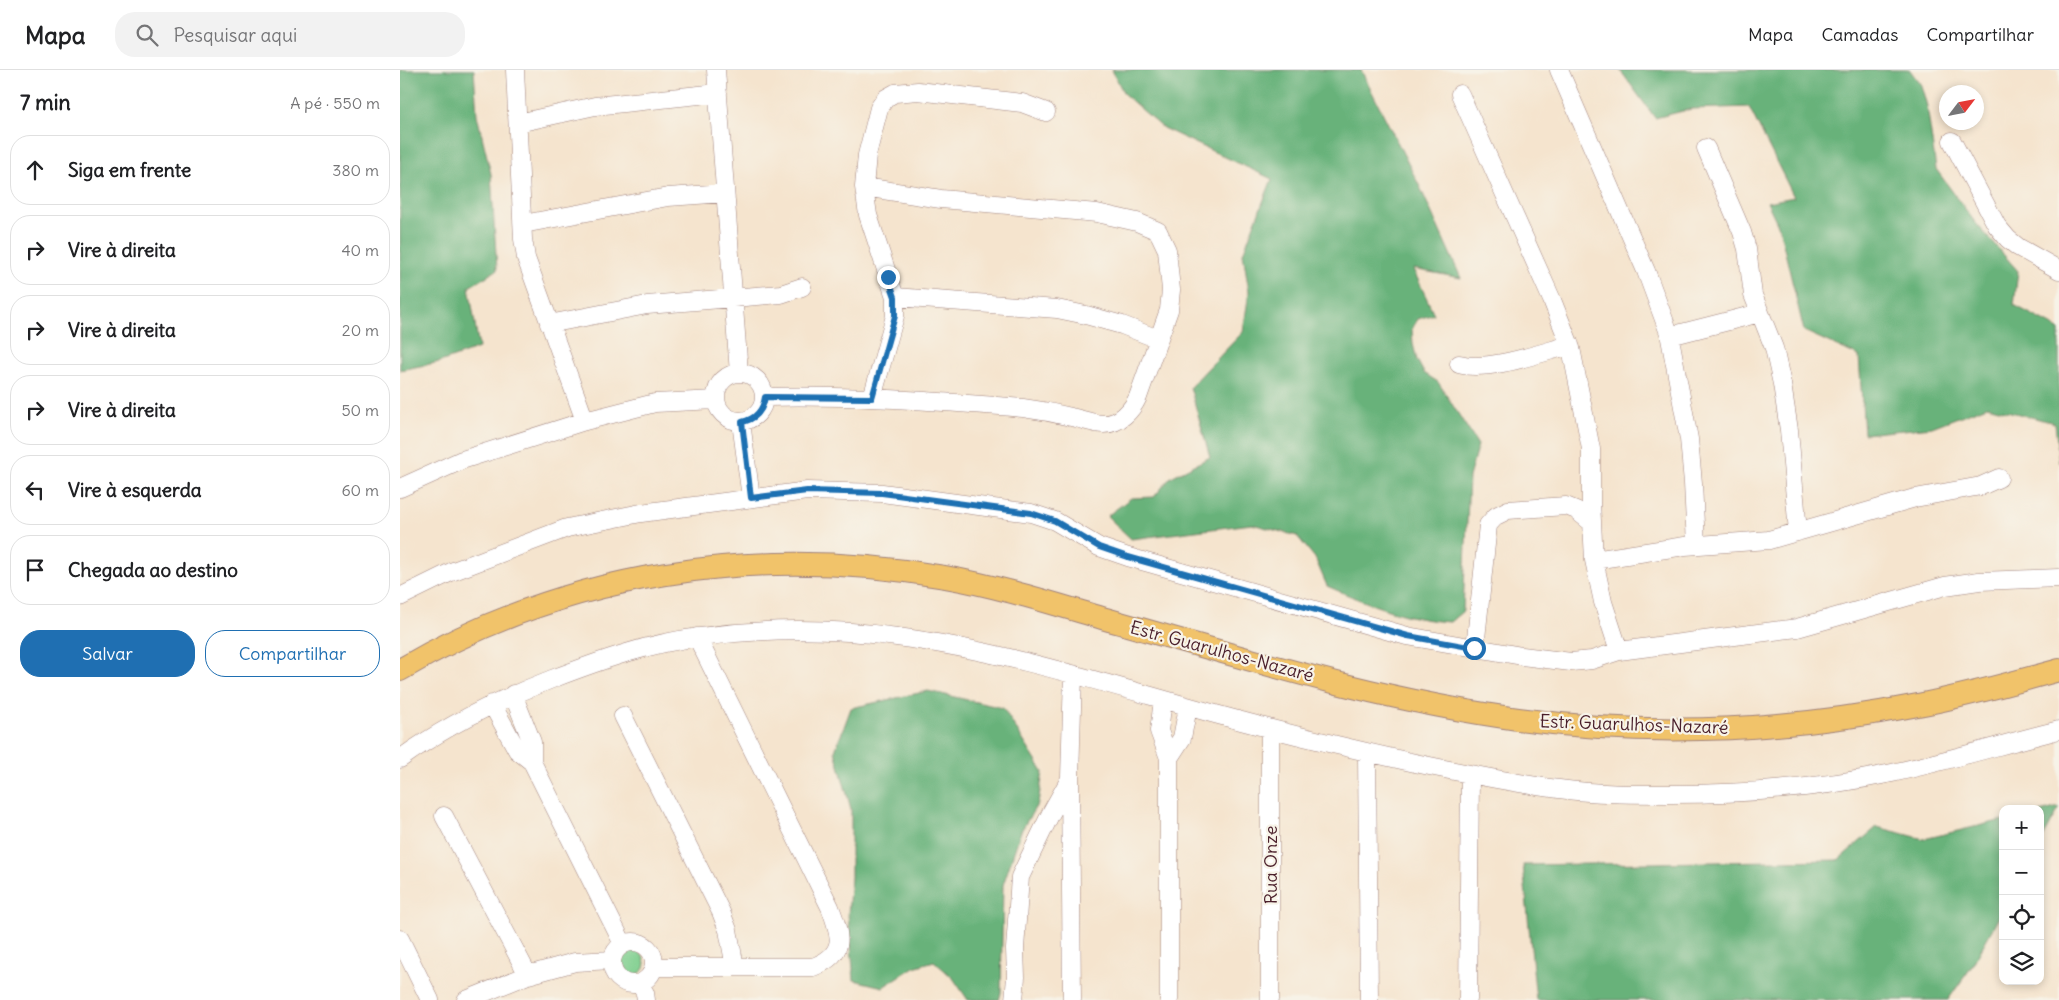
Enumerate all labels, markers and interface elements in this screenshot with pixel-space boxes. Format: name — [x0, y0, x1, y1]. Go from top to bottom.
search box — [115, 12, 465, 57]
text: Mapa — [25, 20, 85, 50]
icon: search — [133, 21, 161, 49]
text: Pesquisar aqui — [173, 23, 297, 47]
text: Mapa — [1748, 23, 1793, 46]
text: Camadas — [1821, 23, 1898, 46]
text: Compartilhar — [1926, 23, 2034, 46]
north arrow — [1939, 85, 1984, 130]
text: 7 min — [20, 89, 71, 116]
text: A pé · 550 m — [290, 93, 380, 113]
icon: ahead — [21, 156, 49, 184]
text: Siga em frente — [68, 158, 191, 182]
text: 380 m — [332, 160, 379, 180]
icon: right — [21, 236, 49, 264]
text: Vire à direita — [68, 238, 176, 262]
text: 40 m — [341, 240, 379, 260]
route end — [877, 266, 900, 289]
icon: right — [21, 316, 49, 344]
text: Vire à direita — [68, 318, 176, 342]
text: 20 m — [342, 320, 379, 340]
icon: right — [21, 396, 49, 424]
text: Vire à direita — [68, 398, 176, 422]
text: 50 m — [341, 400, 379, 420]
icon: left — [21, 476, 49, 504]
text: Vire à esquerda — [68, 478, 202, 502]
text: 60 m — [341, 480, 379, 500]
icon: arrive — [21, 556, 49, 584]
text: Chegada ao destino — [68, 558, 238, 582]
street label: Estr. Guarulhos-Nazaré — [1128, 615, 1316, 687]
button: Salvar — [20, 630, 195, 677]
button: Compartilhar — [205, 630, 380, 677]
route start — [1463, 637, 1486, 660]
street label: Estr. Guarulhos-Nazaré — [1539, 709, 1729, 739]
map controls — [1999, 805, 2044, 985]
button: + — [1999, 805, 2044, 850]
street label: Rua Onze — [1259, 826, 1282, 904]
button: − — [1999, 850, 2044, 895]
button: locate — [1999, 895, 2044, 940]
button: layers — [1999, 940, 2044, 985]

